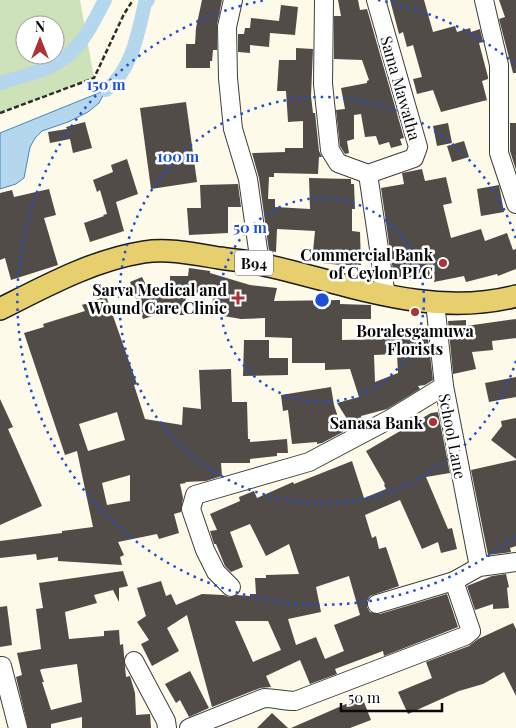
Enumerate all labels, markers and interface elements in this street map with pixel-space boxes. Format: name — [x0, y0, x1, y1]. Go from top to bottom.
north arrow — [15, 15, 65, 65]
text: N — [35, 17, 45, 36]
street label: Sama Mawatha — [376, 33, 426, 143]
text: 150 m — [86, 74, 126, 94]
text: 100 m — [157, 146, 200, 166]
text: 50 m — [233, 217, 267, 237]
place label: Commercial Bank of Ceylon PLC — [300, 244, 434, 283]
road number: B94 — [235, 250, 273, 276]
marker: Commercial Bank of Ceylon PLC — [437, 257, 449, 269]
place label: Sarva Medical and Wound Care Clinic — [87, 279, 227, 318]
marker: Sarva Medical and Wound Care Clinic — [231, 291, 245, 305]
centre of rings — [313, 291, 331, 309]
marker: Boralesgamuwa Florists — [409, 306, 421, 318]
place label: Boralesgamuwa Florists — [356, 320, 475, 359]
street label: School Lane — [434, 391, 472, 481]
place label: Sanasa Bank — [330, 412, 424, 433]
marker: Sanasa Bank — [427, 416, 439, 428]
scale bar — [341, 680, 442, 712]
text: 50 m — [348, 687, 381, 707]

